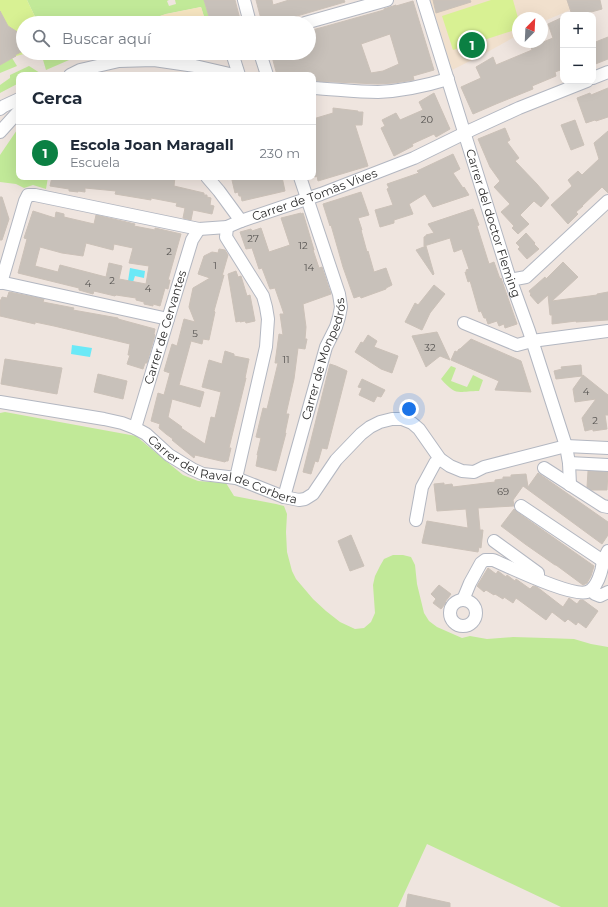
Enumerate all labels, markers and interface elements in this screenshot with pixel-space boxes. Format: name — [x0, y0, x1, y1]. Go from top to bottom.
north arrow — [512, 12, 548, 48]
map controls — [560, 12, 596, 84]
button: + — [560, 12, 596, 48]
search box — [16, 16, 316, 60]
icon: search — [30, 27, 52, 49]
text: Buscar aquí — [62, 29, 151, 48]
pin: 1 — [459, 30, 485, 60]
button: − — [560, 48, 596, 84]
text: Cerca — [32, 88, 82, 108]
house number: 20 — [421, 113, 434, 126]
text: Escola Joan Maragall — [70, 135, 234, 154]
text: 1 — [42, 145, 48, 161]
text: 230 m — [259, 145, 300, 161]
street label: Carrer del doctor Fleming — [463, 147, 524, 299]
text: Escuela — [70, 154, 120, 170]
street label: Carrer de Tomàs Vives — [250, 165, 379, 224]
house number: 27 — [247, 232, 259, 245]
house number: 12 — [298, 239, 308, 252]
house number: 2 — [166, 245, 172, 258]
house number: 1 — [213, 259, 217, 272]
house number: 14 — [304, 261, 314, 274]
street label: Carrer de Cervantes — [141, 268, 189, 386]
house number: 2 — [109, 274, 115, 287]
house number: 4 — [85, 277, 92, 290]
house number: 4 — [145, 282, 152, 295]
street label: Carrer de Monpedrós — [298, 297, 348, 422]
house number: 5 — [192, 327, 198, 340]
house number: 32 — [424, 341, 436, 354]
house number: 11 — [282, 353, 290, 366]
house number: 4 — [583, 385, 590, 398]
your location — [399, 399, 419, 419]
house number: 2 — [592, 414, 598, 427]
street label: Carrer del Raval de Corbera — [145, 432, 299, 506]
house number: 69 — [497, 485, 509, 498]

